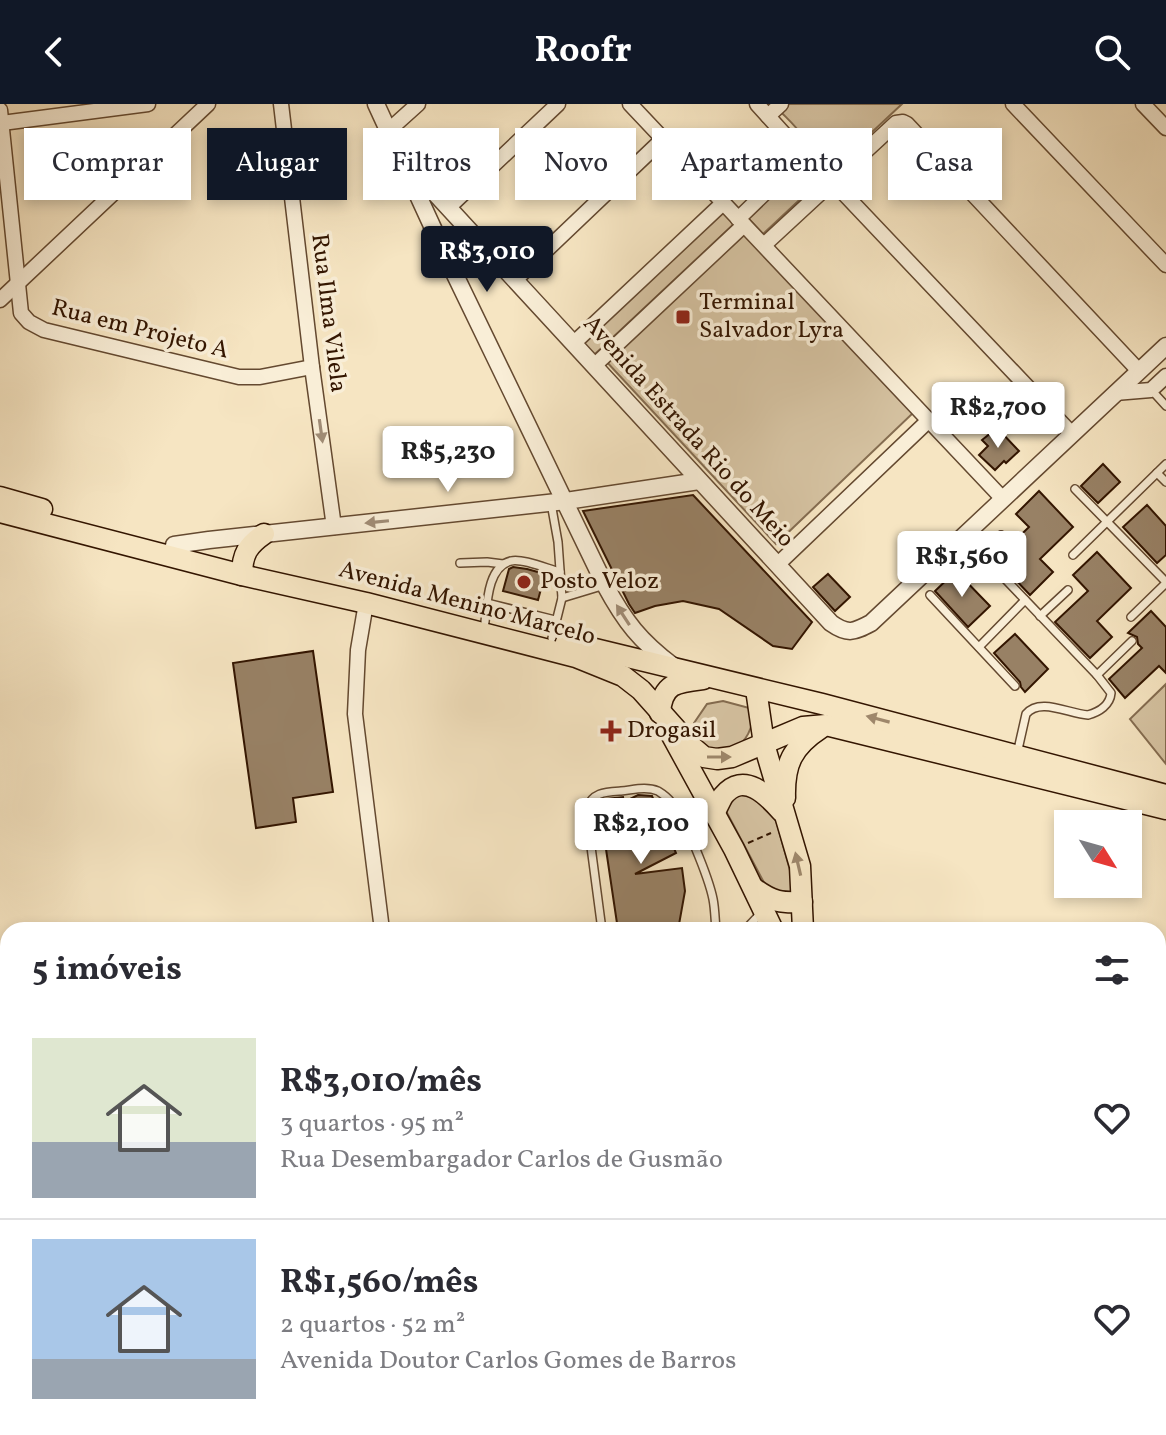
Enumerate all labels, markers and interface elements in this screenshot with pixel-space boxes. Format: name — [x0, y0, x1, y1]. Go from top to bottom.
text: Roofr — [535, 27, 631, 77]
icon: back — [32, 30, 76, 74]
icon: search — [1090, 30, 1134, 74]
chip: Comprar — [24, 128, 191, 200]
chip: Alugar — [207, 128, 347, 200]
chip: Filtros — [363, 128, 499, 200]
chip: Novo — [515, 128, 636, 200]
chip: Apartamento — [652, 128, 872, 200]
chip: Casa — [888, 128, 1002, 200]
pin: R$3,010 — [413, 226, 561, 294]
street label: Rua Ilma Vilela — [301, 232, 355, 394]
text: R$3,010 — [439, 234, 535, 270]
place label: Terminal Salvador Lyra — [699, 286, 844, 348]
street label: Rua em Projeto A — [48, 292, 232, 368]
street label: Avenida Estrada Rio do Meio — [574, 308, 802, 556]
marker: Terminal Salvador Lyra — [674, 308, 692, 326]
pin: R$2,700 — [924, 382, 1072, 450]
text: R$2,700 — [950, 390, 1046, 426]
one-way arrow — [315, 419, 328, 444]
pin: R$5,230 — [374, 426, 522, 494]
text: R$5,230 — [401, 434, 495, 470]
one-way arrow — [364, 516, 389, 529]
pin: R$1,560 — [888, 531, 1036, 599]
text: R$1,560 — [915, 539, 1009, 575]
street label: Avenida Menino Marcelo — [335, 553, 599, 655]
place label: Posto Veloz — [540, 565, 659, 599]
marker: Posto Veloz — [515, 573, 533, 591]
one-way arrow — [616, 604, 630, 626]
one-way arrow — [865, 713, 890, 725]
place label: Drogasil — [627, 714, 716, 748]
marker: Drogasil — [602, 722, 620, 740]
one-way arrow — [707, 751, 733, 763]
pin: R$2,100 — [567, 798, 715, 866]
text: R$2,100 — [593, 806, 689, 842]
north arrow — [1054, 810, 1142, 898]
map controls — [1054, 810, 1142, 898]
one-way arrow — [791, 851, 804, 876]
text: 5 imóveis — [32, 947, 182, 994]
icon: filters — [1090, 948, 1134, 992]
text: R$3,010/mês — [280, 1059, 482, 1106]
icon: home — [96, 1070, 192, 1166]
icon: heart — [1090, 1096, 1134, 1140]
text: 3 quartos · 95 m² — [280, 1106, 464, 1142]
text: Rua Desembargador Carlos de Gusmão — [280, 1142, 723, 1178]
text: R$1,560/mês — [280, 1260, 478, 1307]
icon: home — [96, 1271, 192, 1367]
icon: heart — [1090, 1297, 1134, 1341]
text: 2 quartos · 52 m² — [280, 1307, 465, 1343]
text: Avenida Doutor Carlos Gomes de Barros — [280, 1343, 736, 1379]

